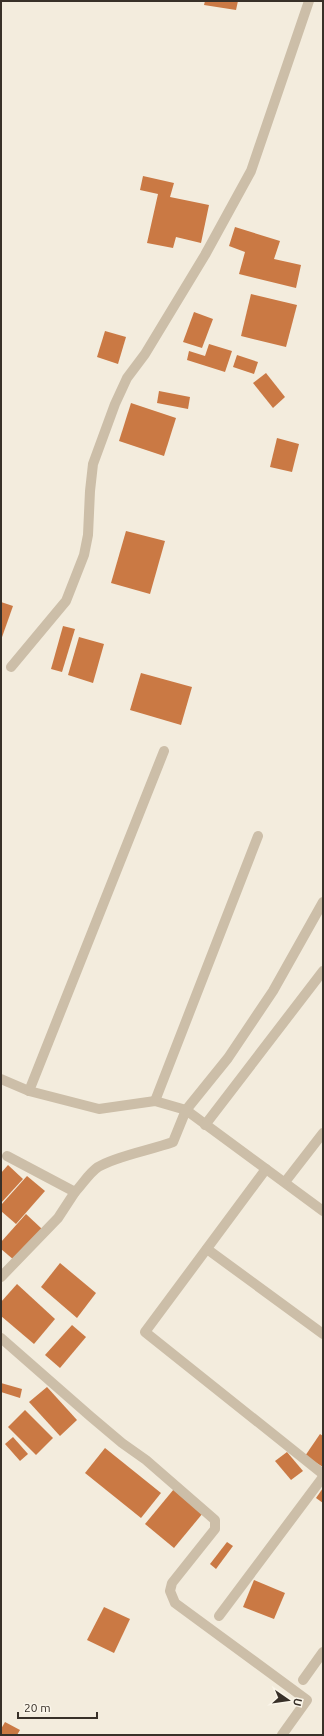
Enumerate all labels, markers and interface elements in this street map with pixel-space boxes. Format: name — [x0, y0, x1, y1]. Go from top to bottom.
north arrow — [268, 1680, 308, 1720]
scale bar — [18, 1694, 97, 1720]
text: U — [291, 1697, 304, 1707]
text: 20 m — [24, 1701, 51, 1714]

